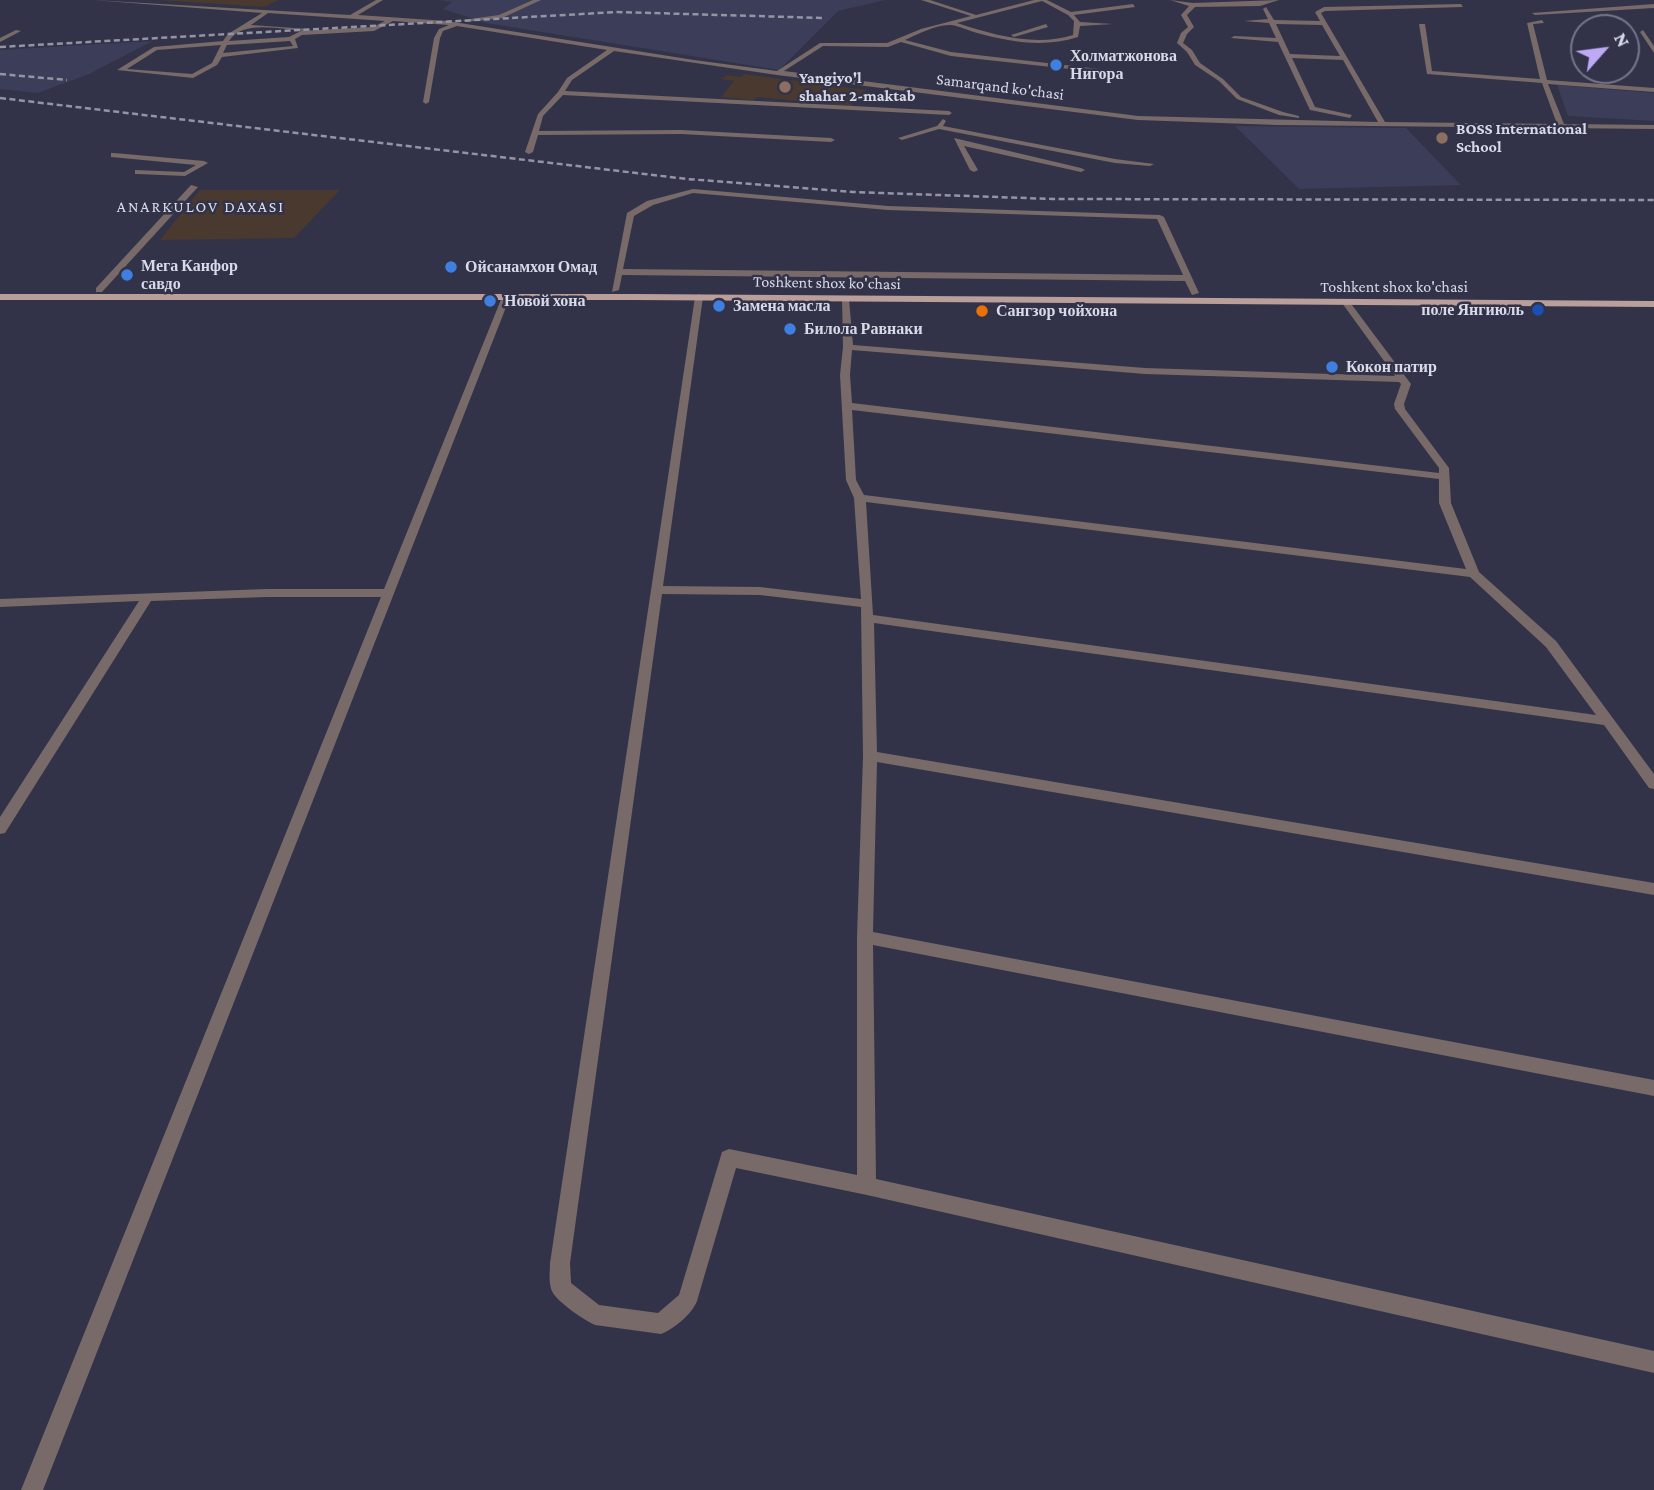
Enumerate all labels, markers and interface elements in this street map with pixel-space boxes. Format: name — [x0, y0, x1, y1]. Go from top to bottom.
north arrow — [1570, 14, 1640, 84]
text: N — [1610, 29, 1635, 50]
place label: Холматжонова Нигора — [1070, 46, 1177, 84]
marker: Холматжонова Нигора — [1048, 57, 1064, 73]
place label: Yangiyo'l shahar 2-maktab — [799, 68, 915, 106]
street label: Samarqand ko'chasi — [935, 70, 1065, 104]
marker: Yangiyo'l shahar 2-maktab — [777, 79, 793, 95]
place label: BOSS International School — [1456, 119, 1587, 157]
marker: BOSS International School — [1434, 130, 1450, 146]
district label: ANARKULOV DAXASI — [119, 197, 283, 217]
place label: Мега Канфор савдо — [141, 256, 238, 294]
place label: Ойсанамхон Омад — [465, 257, 597, 277]
marker: Ойсанамхон Омад — [443, 259, 459, 275]
marker: Мега Канфор савдо — [119, 267, 135, 283]
street label: Toshkent shox ko'chasi — [753, 272, 901, 294]
street label: Toshkent shox ko'chasi — [1320, 277, 1468, 297]
place label: Новой хона — [504, 291, 585, 311]
marker: Новой хона — [482, 293, 498, 309]
place label: Замена масла — [733, 296, 831, 316]
marker: Замена масла — [711, 298, 727, 314]
place label: поле Янгиюль — [1421, 300, 1524, 320]
place label: Сангзор чойхона — [996, 301, 1117, 321]
marker: поле Янгиюль — [1530, 302, 1546, 318]
marker: Сангзор чойхона — [974, 303, 990, 319]
place label: Билола Равнаки — [804, 319, 923, 339]
marker: Билола Равнаки — [782, 321, 798, 337]
place label: Кокон патир — [1346, 357, 1437, 377]
marker: Кокон патир — [1324, 359, 1340, 375]

